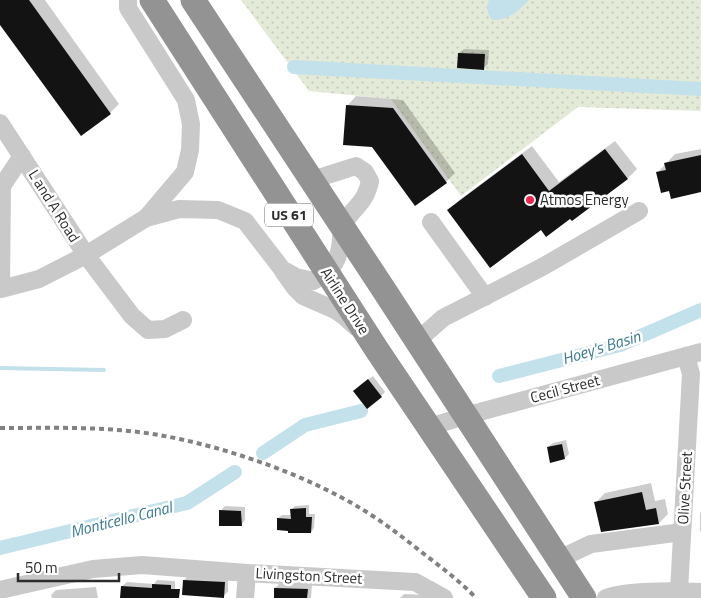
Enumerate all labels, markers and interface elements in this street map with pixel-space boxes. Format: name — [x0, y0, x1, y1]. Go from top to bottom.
street label: L and A Road — [23, 165, 86, 247]
place label: Atmos Energy — [540, 188, 629, 211]
marker: Atmos Energy — [524, 194, 536, 206]
road number: US 61 — [265, 204, 313, 226]
street label: Airline Drive — [315, 263, 376, 339]
water label: Hoey's Basin — [559, 323, 644, 370]
street label: Cecil Street — [528, 368, 603, 409]
street label: Olive Street — [671, 450, 698, 525]
water label: Monticello Canal — [68, 494, 176, 543]
scale bar — [18, 550, 119, 582]
text: 50 m — [25, 556, 58, 579]
street label: Livingston Street — [255, 561, 364, 590]

